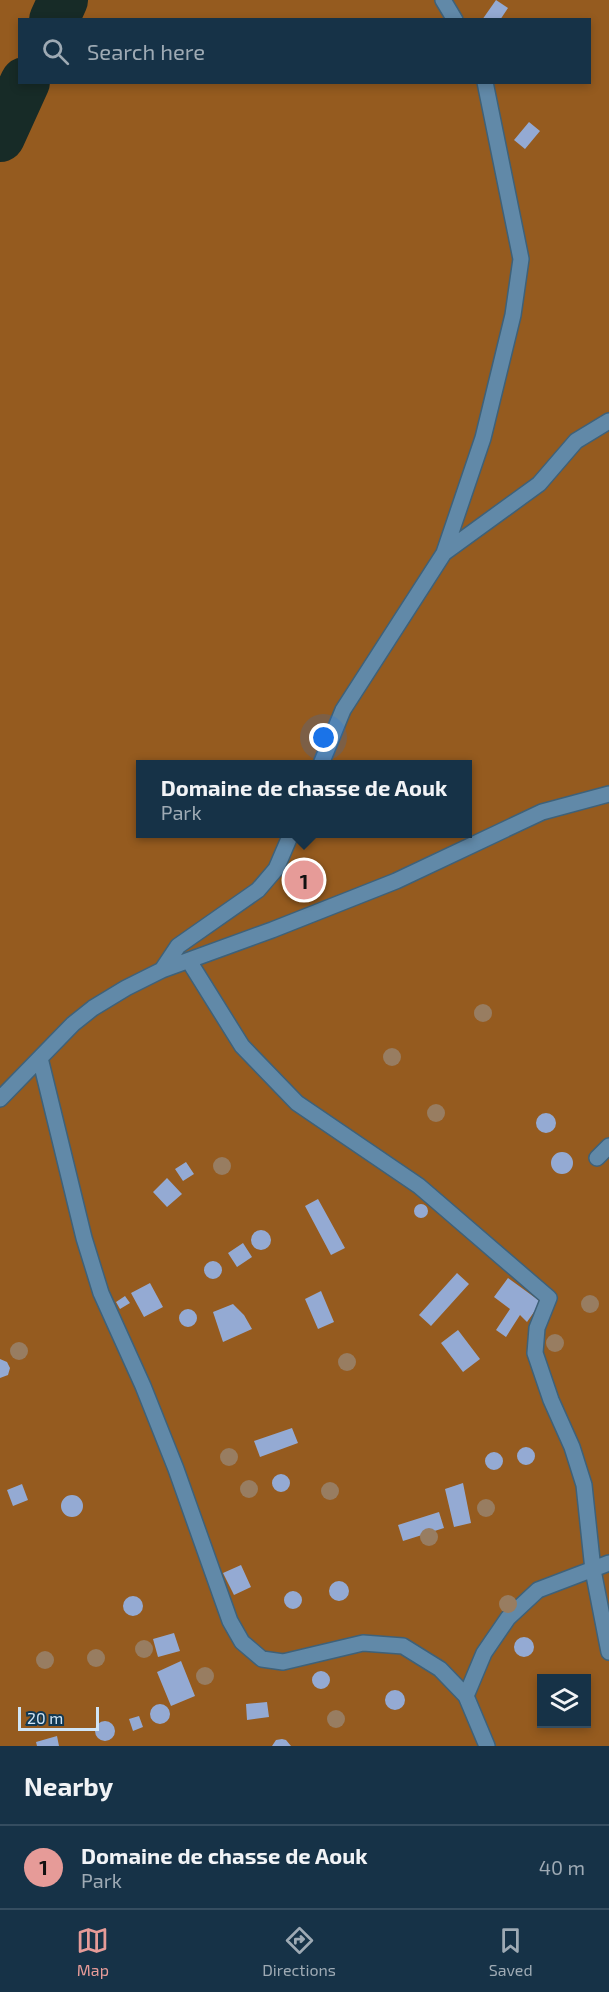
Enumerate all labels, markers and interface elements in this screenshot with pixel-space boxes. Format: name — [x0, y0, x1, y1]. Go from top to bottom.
search box — [18, 18, 591, 84]
icon: search — [39, 35, 72, 68]
text: Search here — [87, 38, 205, 64]
your location — [309, 723, 338, 752]
popup — [136, 760, 472, 838]
text: Domaine de chasse de Aouk — [161, 774, 447, 800]
text: Park — [161, 800, 202, 824]
pin: 1 — [284, 858, 324, 902]
map controls — [537, 1674, 591, 1728]
button: layers — [537, 1674, 591, 1728]
scale bar — [18, 1704, 99, 1732]
text: 20 m — [27, 1708, 63, 1727]
text: Nearby — [24, 1770, 113, 1801]
text: Domaine de chasse de Aouk — [81, 1842, 368, 1868]
text: 1 — [39, 1855, 48, 1879]
text: 40 m — [539, 1855, 585, 1879]
text: Park — [81, 1868, 122, 1892]
tab: Map — [76, 1924, 109, 1979]
tab: Directions — [262, 1924, 336, 1979]
tab: Saved — [489, 1924, 533, 1979]

